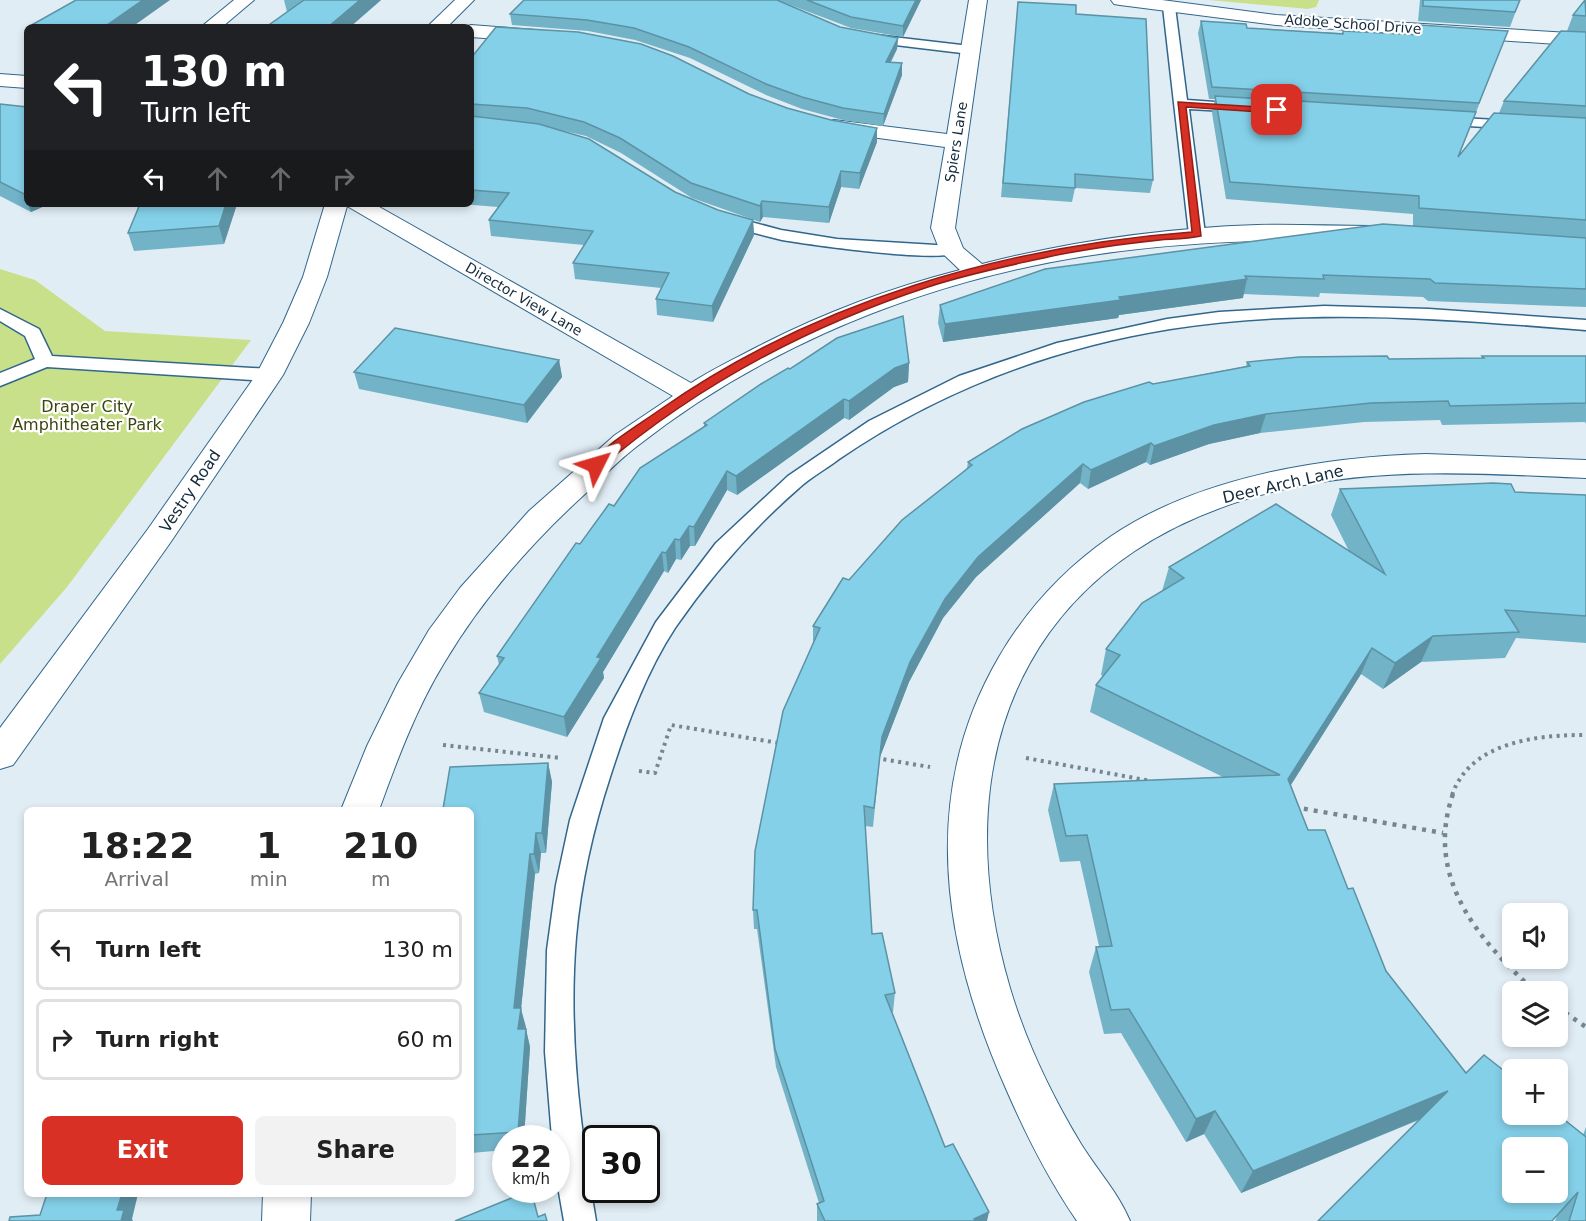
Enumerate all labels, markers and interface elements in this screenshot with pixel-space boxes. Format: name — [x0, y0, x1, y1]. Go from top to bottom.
street label: Adobe School Drive — [1284, 11, 1422, 37]
text: 130 m — [141, 47, 287, 96]
icon: left — [42, 48, 120, 126]
pin — [1251, 84, 1302, 135]
icon: arrive — [1260, 93, 1293, 126]
text: Turn left — [141, 97, 251, 128]
street label: Spiers Lane — [942, 100, 970, 184]
icon: left — [138, 162, 171, 195]
icon: ahead — [201, 162, 234, 195]
icon: ahead — [264, 162, 297, 195]
icon: right — [327, 162, 360, 195]
street label: Director View Lane — [463, 259, 585, 339]
park label: Draper City Amphitheater Park — [12, 397, 163, 434]
position arrow — [564, 433, 628, 497]
street label: Vestry Road — [155, 446, 225, 536]
street label: Deer Arch Lane — [1221, 461, 1345, 507]
text: 18:22 — [80, 825, 194, 866]
text: 1 — [256, 825, 281, 866]
text: 210 — [343, 825, 418, 866]
text: Arrival — [104, 867, 169, 891]
text: min — [250, 867, 288, 891]
text: m — [371, 867, 391, 891]
map controls — [1502, 903, 1568, 1203]
button: sound — [1502, 903, 1568, 969]
icon: left — [45, 933, 78, 966]
text: Turn left — [96, 937, 201, 962]
text: 130 m — [383, 937, 453, 962]
button: layers — [1502, 981, 1568, 1047]
icon: right — [45, 1023, 78, 1056]
text: Turn right — [96, 1027, 219, 1052]
text: 60 m — [397, 1027, 453, 1052]
button: + — [1502, 1059, 1568, 1125]
button: Exit — [42, 1116, 243, 1185]
button: Share — [255, 1116, 456, 1185]
speed limit sign: 30 — [582, 1125, 660, 1203]
button: − — [1502, 1137, 1568, 1203]
text: 22 — [510, 1139, 552, 1174]
text: km/h — [512, 1170, 550, 1188]

